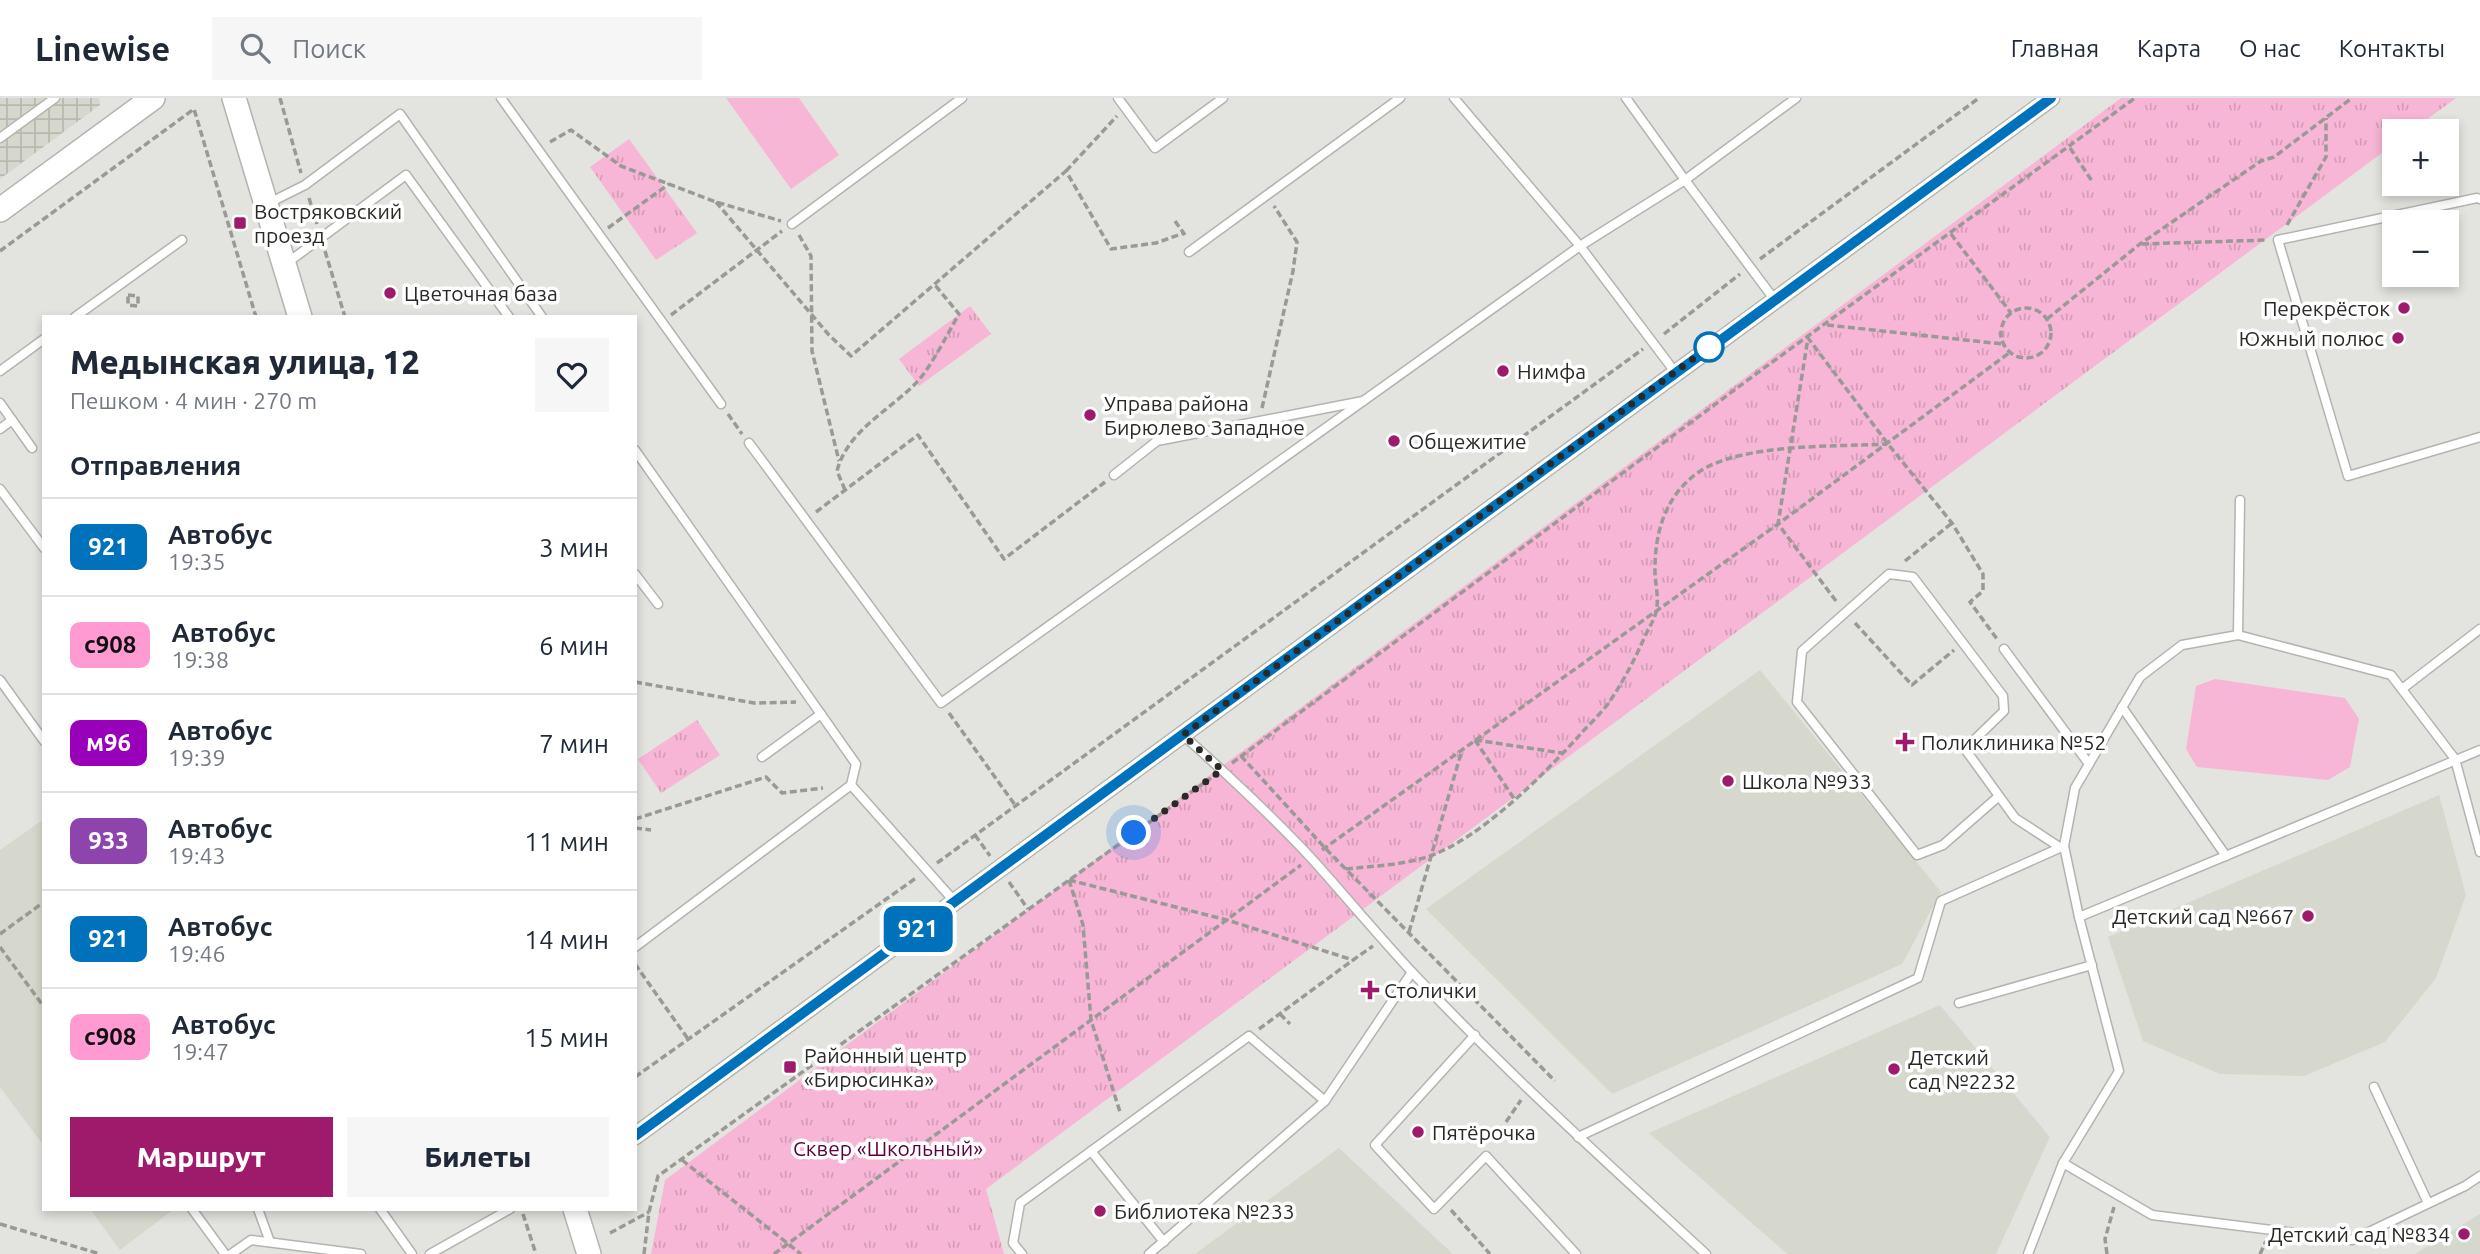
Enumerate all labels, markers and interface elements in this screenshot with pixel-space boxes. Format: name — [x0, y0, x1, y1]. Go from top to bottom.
search box — [212, 17, 702, 80]
icon: search — [236, 29, 274, 67]
text: Linewise — [35, 30, 170, 67]
text: Поиск — [292, 34, 366, 63]
text: Главная — [2011, 35, 2099, 62]
text: Карта — [2137, 35, 2201, 62]
text: О нас — [2239, 35, 2301, 62]
text: Контакты — [2339, 35, 2445, 62]
map controls — [2382, 119, 2459, 287]
button: + — [2382, 119, 2459, 196]
place label: Востряковский проезд — [254, 199, 402, 247]
button: − — [2382, 210, 2459, 287]
marker: Востряковский проезд — [232, 215, 248, 231]
place label: Цветочная база — [404, 281, 558, 305]
marker: Цветочная база — [382, 285, 398, 301]
place label: Перекрёсток — [2263, 296, 2390, 320]
marker: Перекрёсток — [2396, 300, 2412, 316]
place label: Южный полюс — [2239, 326, 2384, 350]
marker: Южный полюс — [2390, 330, 2406, 346]
unlabelled marker — [1694, 332, 1724, 362]
button: heart — [535, 338, 609, 412]
text: Медынская улица, 12 — [70, 343, 420, 380]
place label: Нимфа — [1517, 359, 1586, 383]
marker: Нимфа — [1495, 363, 1511, 379]
text: Пешком · 4 мин · 270 m — [70, 388, 317, 413]
place label: Управа района Бирюлево Западное — [1104, 391, 1305, 439]
marker: Управа района Бирюлево Западное — [1082, 407, 1098, 423]
place label: Общежитие — [1408, 429, 1527, 453]
marker: Общежитие — [1386, 433, 1402, 449]
text: Отправления — [70, 451, 241, 480]
text: Автобус — [168, 520, 272, 549]
text: 921 — [88, 533, 129, 560]
text: 3 мин — [539, 533, 609, 562]
text: 19:35 — [168, 549, 226, 574]
text: Автобус — [171, 618, 276, 647]
text: с908 — [84, 631, 136, 658]
text: 6 мин — [539, 631, 609, 660]
text: 19:38 — [171, 647, 229, 672]
text: Автобус — [168, 716, 272, 745]
text: м96 — [86, 729, 131, 756]
text: 7 мин — [539, 729, 609, 758]
place label: Поликлиника №52 — [1921, 730, 2106, 754]
marker: Поликлиника №52 — [1895, 732, 1915, 752]
text: 19:39 — [168, 745, 226, 770]
place label: Школа №933 — [1742, 769, 1872, 793]
marker: Школа №933 — [1720, 773, 1736, 789]
text: Автобус — [168, 814, 272, 843]
your location — [1116, 815, 1151, 850]
text: 933 — [88, 827, 129, 854]
text: 11 мин — [524, 827, 609, 856]
text: 19:43 — [168, 843, 226, 868]
place label: Детский сад №667 — [2112, 904, 2294, 928]
line badge: 921 — [878, 906, 958, 952]
marker: Детский сад №667 — [2300, 908, 2316, 924]
text: Автобус — [168, 912, 272, 941]
text: 921 — [898, 915, 938, 942]
text: 921 — [88, 925, 129, 952]
text: 14 мин — [524, 925, 609, 954]
text: 19:46 — [168, 941, 226, 966]
place label: Столички — [1384, 978, 1477, 1002]
marker: Столички — [1362, 982, 1378, 998]
text: Автобус — [171, 1010, 276, 1039]
text: с908 — [84, 1023, 136, 1050]
text: 15 мин — [524, 1023, 609, 1052]
text: 19:47 — [171, 1039, 229, 1064]
place label: Районный центр «Бирюсинка» — [804, 1043, 967, 1091]
place label: Детский сад №2232 — [1908, 1045, 2016, 1093]
marker: Районный центр «Бирюсинка» — [782, 1059, 798, 1075]
marker: Детский сад №2232 — [1886, 1061, 1902, 1077]
button: Маршрут — [70, 1117, 333, 1197]
button: Билеты — [347, 1117, 609, 1197]
place label: Пятёрочка — [1432, 1120, 1536, 1144]
marker: Пятёрочка — [1410, 1124, 1426, 1140]
park label: Сквер «Школьный» — [793, 1136, 983, 1160]
place label: Библиотека №233 — [1114, 1199, 1295, 1223]
marker: Библиотека №233 — [1092, 1203, 1108, 1219]
place label: Детский сад №834 — [2268, 1222, 2450, 1246]
marker: Детский сад №834 — [2456, 1226, 2472, 1242]

